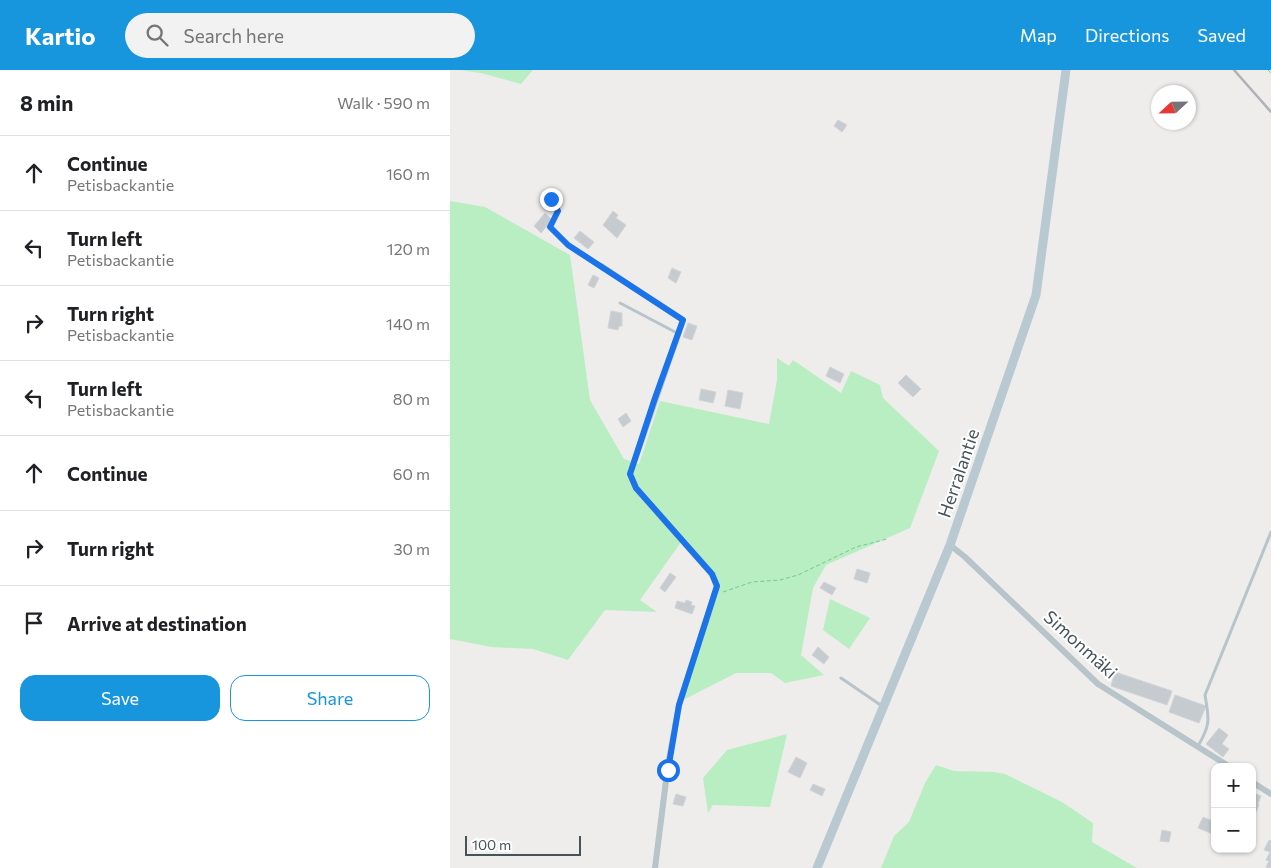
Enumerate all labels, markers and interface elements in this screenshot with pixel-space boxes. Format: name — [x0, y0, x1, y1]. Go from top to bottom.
search box — [125, 13, 475, 58]
text: Kartio — [25, 21, 95, 50]
icon: search — [143, 21, 171, 49]
text: Search here — [183, 24, 284, 47]
text: Map — [1020, 24, 1057, 46]
text: Directions — [1085, 24, 1169, 46]
text: Saved — [1197, 24, 1246, 46]
north arrow — [1151, 85, 1196, 130]
text: 8 min — [20, 90, 73, 115]
text: Walk · 590 m — [337, 93, 430, 112]
text: Continue — [67, 152, 147, 175]
icon: ahead — [20, 159, 48, 187]
text: 160 m — [386, 164, 430, 183]
text: Petisbackantie — [67, 175, 174, 194]
route end — [540, 188, 563, 211]
text: Turn left — [67, 227, 142, 250]
icon: left — [20, 234, 48, 262]
text: 120 m — [387, 239, 430, 258]
text: Petisbackantie — [67, 250, 174, 269]
text: Turn right — [67, 302, 154, 325]
icon: right — [20, 309, 48, 337]
text: 140 m — [386, 314, 430, 333]
text: Petisbackantie — [67, 325, 174, 344]
text: Turn left — [67, 377, 142, 400]
icon: left — [20, 384, 48, 412]
text: 80 m — [393, 389, 430, 408]
text: Petisbackantie — [67, 400, 174, 419]
street label: Herralantie — [933, 426, 983, 520]
icon: ahead — [20, 459, 48, 487]
text: Continue — [67, 462, 147, 485]
text: 60 m — [393, 464, 430, 483]
icon: right — [20, 534, 48, 562]
text: Turn right — [67, 537, 154, 560]
text: 30 m — [393, 539, 430, 558]
street label: Simonmäki — [1040, 605, 1122, 683]
icon: arrive — [20, 609, 48, 637]
text: Arrive at destination — [67, 612, 247, 635]
button: Save — [20, 675, 220, 721]
button: Share — [230, 675, 430, 721]
route start — [657, 759, 680, 782]
map controls — [1211, 763, 1256, 853]
button: + — [1211, 763, 1256, 808]
button: − — [1211, 808, 1256, 853]
scale bar — [465, 833, 581, 856]
text: 100 m — [472, 836, 511, 853]

